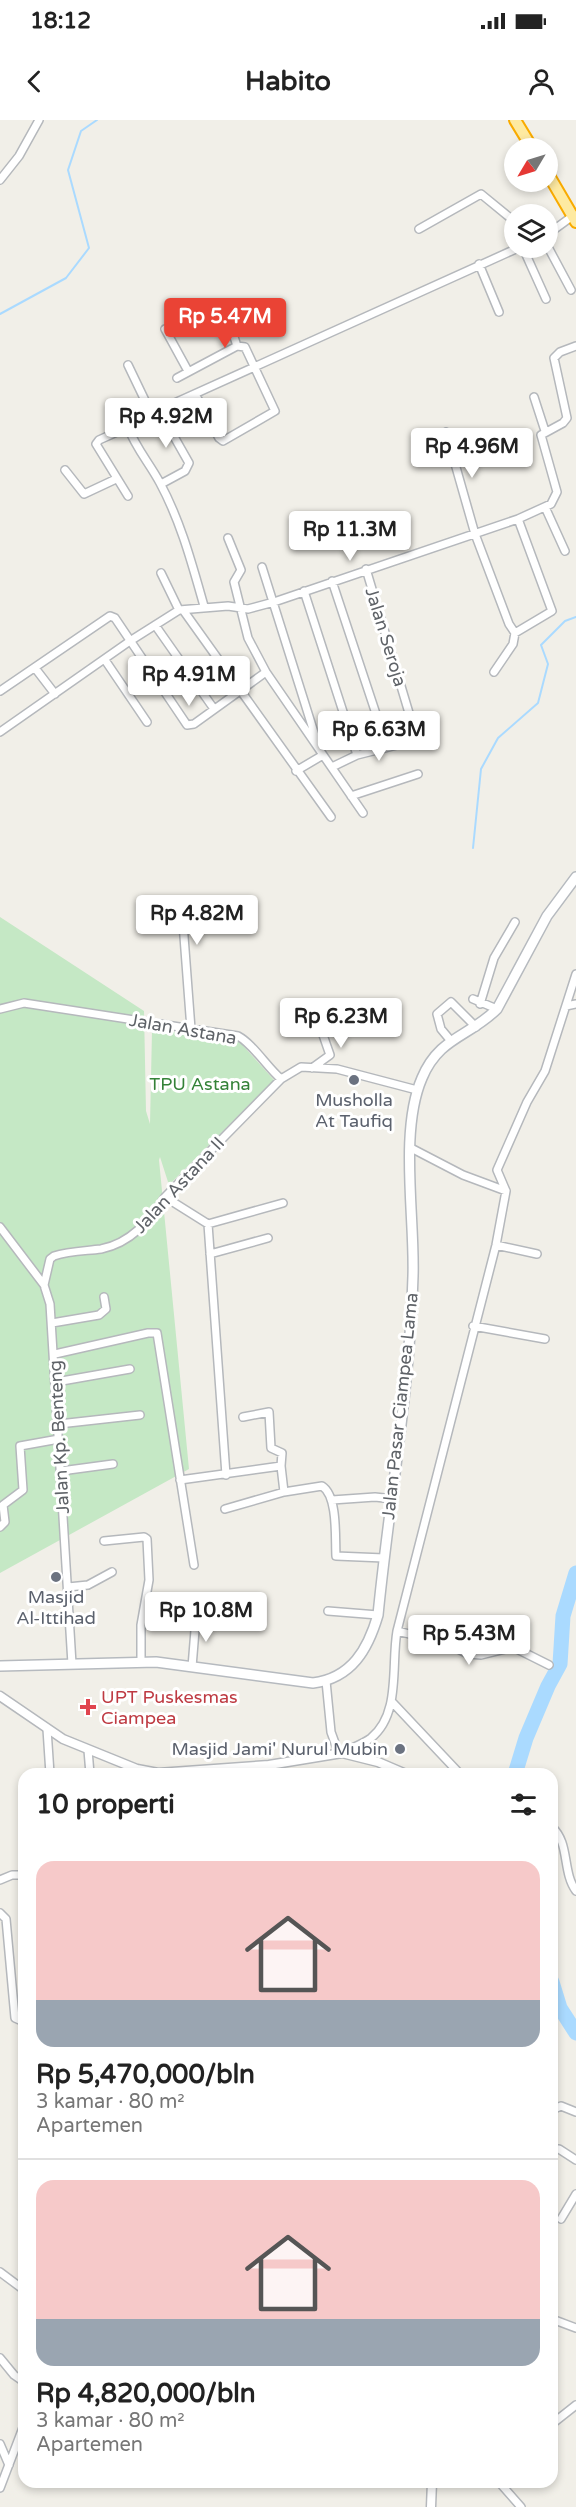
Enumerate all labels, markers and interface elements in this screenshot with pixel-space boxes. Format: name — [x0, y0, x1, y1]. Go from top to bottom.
text: 18:12 — [30, 8, 91, 34]
icon: back — [18, 65, 51, 98]
text: Habito — [245, 65, 331, 98]
icon: person — [525, 65, 558, 98]
north arrow — [504, 138, 558, 192]
map controls — [504, 138, 558, 258]
button: layers — [504, 204, 558, 258]
pin: Rp 5.47M — [163, 298, 287, 349]
text: Rp 5.47M — [178, 305, 272, 329]
pin: Rp 4.92M — [104, 398, 228, 449]
text: Rp 4.92M — [119, 405, 213, 429]
pin: Rp 4.96M — [410, 428, 534, 479]
text: Rp 4.96M — [425, 435, 519, 459]
pin: Rp 11.3M — [288, 511, 412, 562]
text: Rp 11.3M — [303, 518, 397, 542]
street label: Jalan Seroja — [361, 585, 411, 689]
pin: Rp 4.91M — [127, 656, 251, 707]
text: Rp 4.91M — [142, 663, 236, 687]
pin: Rp 6.63M — [317, 711, 441, 762]
text: Rp 6.63M — [332, 718, 426, 742]
pin: Rp 4.82M — [135, 895, 259, 946]
text: Rp 4.82M — [150, 902, 244, 926]
pin: Rp 6.23M — [279, 998, 403, 1049]
text: Rp 6.23M — [294, 1005, 388, 1029]
street label: Jalan Astana — [128, 1009, 238, 1049]
park label: TPU Astana — [149, 1073, 251, 1095]
marker: Musholla At Taufiq — [347, 1073, 361, 1087]
place label: Musholla At Taufiq — [315, 1089, 393, 1132]
street label: Jalan Astana II — [129, 1132, 229, 1238]
street label: Jalan Pasar Ciampea Lama — [377, 1292, 423, 1520]
street label: Jalan Kp. Benteng — [44, 1360, 74, 1514]
marker: Masjid Al-Ittihad — [49, 1570, 63, 1584]
place label: Masjid Al-Ittihad — [16, 1586, 96, 1629]
pin: Rp 10.8M — [144, 1592, 268, 1643]
text: Rp 10.8M — [159, 1599, 253, 1623]
pin: Rp 5.43M — [407, 1615, 531, 1666]
text: Rp 5.43M — [422, 1622, 516, 1646]
place label: UPT Puskesmas Ciampea — [101, 1686, 238, 1729]
marker: UPT Puskesmas Ciampea — [79, 1698, 97, 1716]
place label: Masjid Jami' Nurul Mubin — [171, 1738, 388, 1760]
marker: Masjid Jami' Nurul Mubin — [393, 1742, 407, 1756]
icon: filters — [507, 1788, 540, 1821]
text: 10 properti — [36, 1789, 175, 1820]
icon: home — [234, 1900, 342, 2008]
text: Rp 5,470,000/bln — [36, 2059, 255, 2090]
text: 3 kamar · 80 m² — [36, 2090, 185, 2114]
text: Apartemen — [36, 2114, 143, 2138]
icon: home — [234, 2219, 342, 2327]
text: Rp 4,820,000/bln — [36, 2378, 256, 2409]
text: 3 kamar · 80 m² — [36, 2409, 185, 2433]
text: Apartemen — [36, 2433, 143, 2457]

